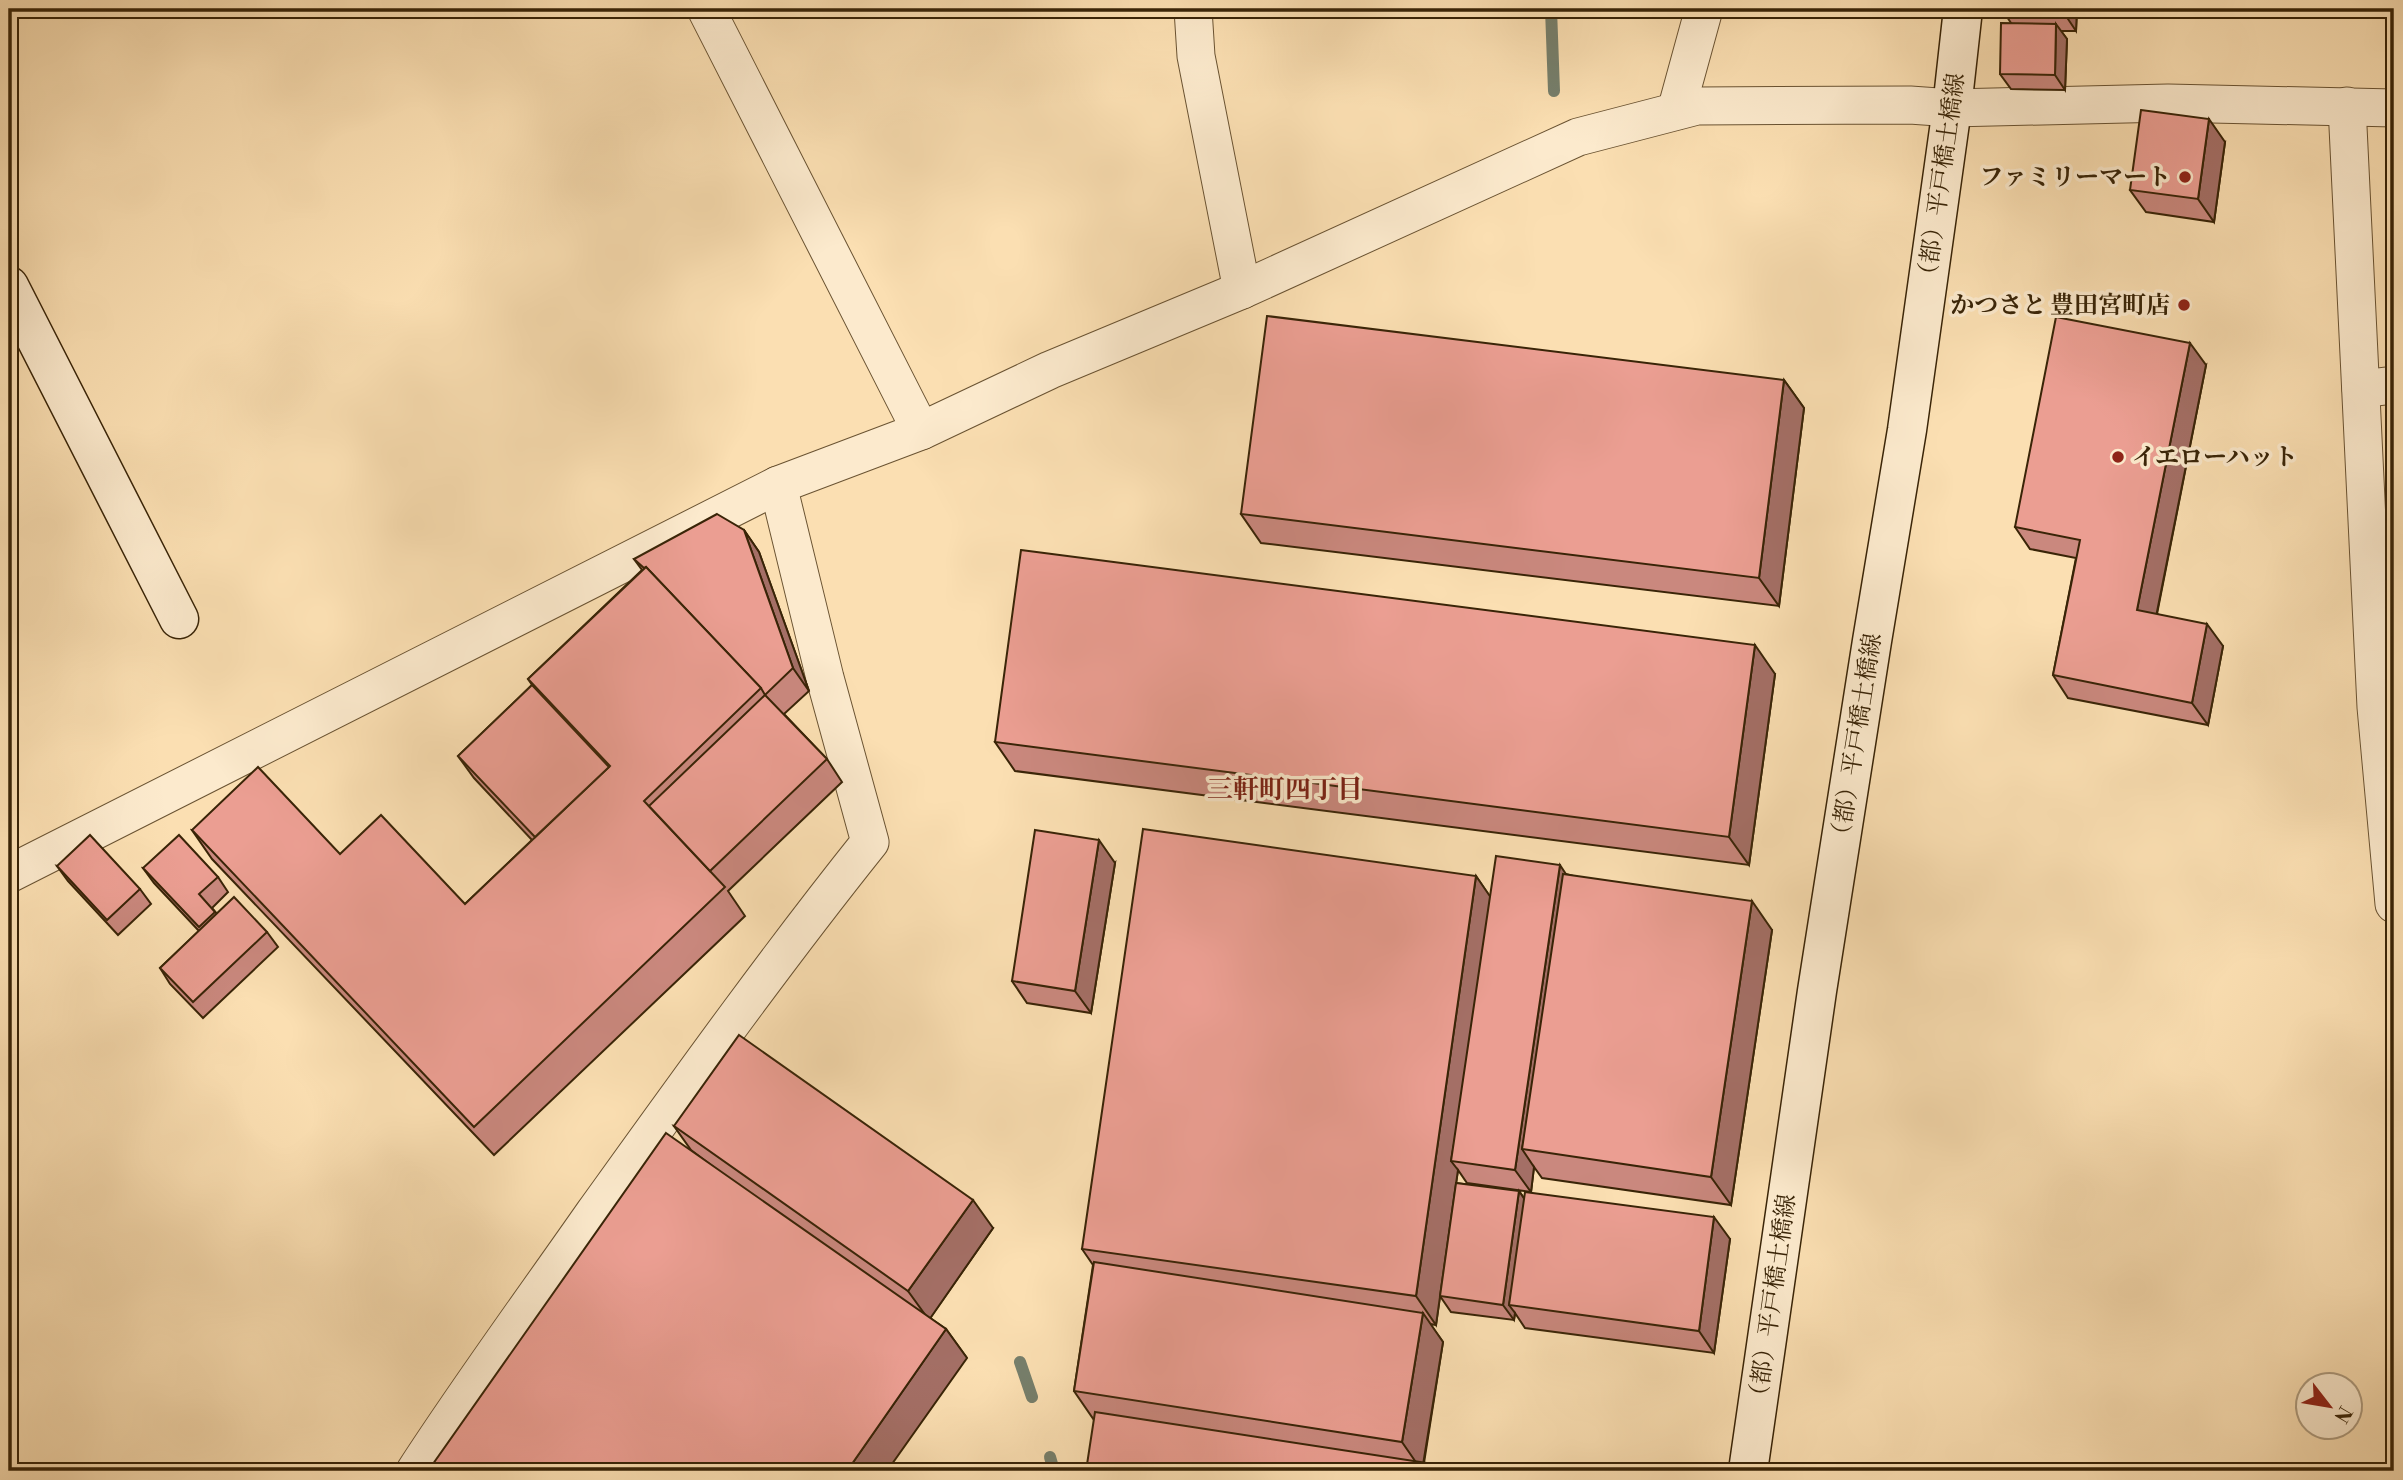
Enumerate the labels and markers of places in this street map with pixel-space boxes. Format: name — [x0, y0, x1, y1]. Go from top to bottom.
place label: ファミリーマート — [1979, 163, 2171, 193]
marker: ファミリーマート — [2177, 169, 2193, 185]
place label: かつさと 豊田宮町店 — [1950, 291, 2170, 321]
marker: かつさと 豊田宮町店 — [2176, 297, 2192, 313]
place label: イエローハット — [2132, 443, 2298, 473]
marker: イエローハット — [2110, 449, 2126, 465]

